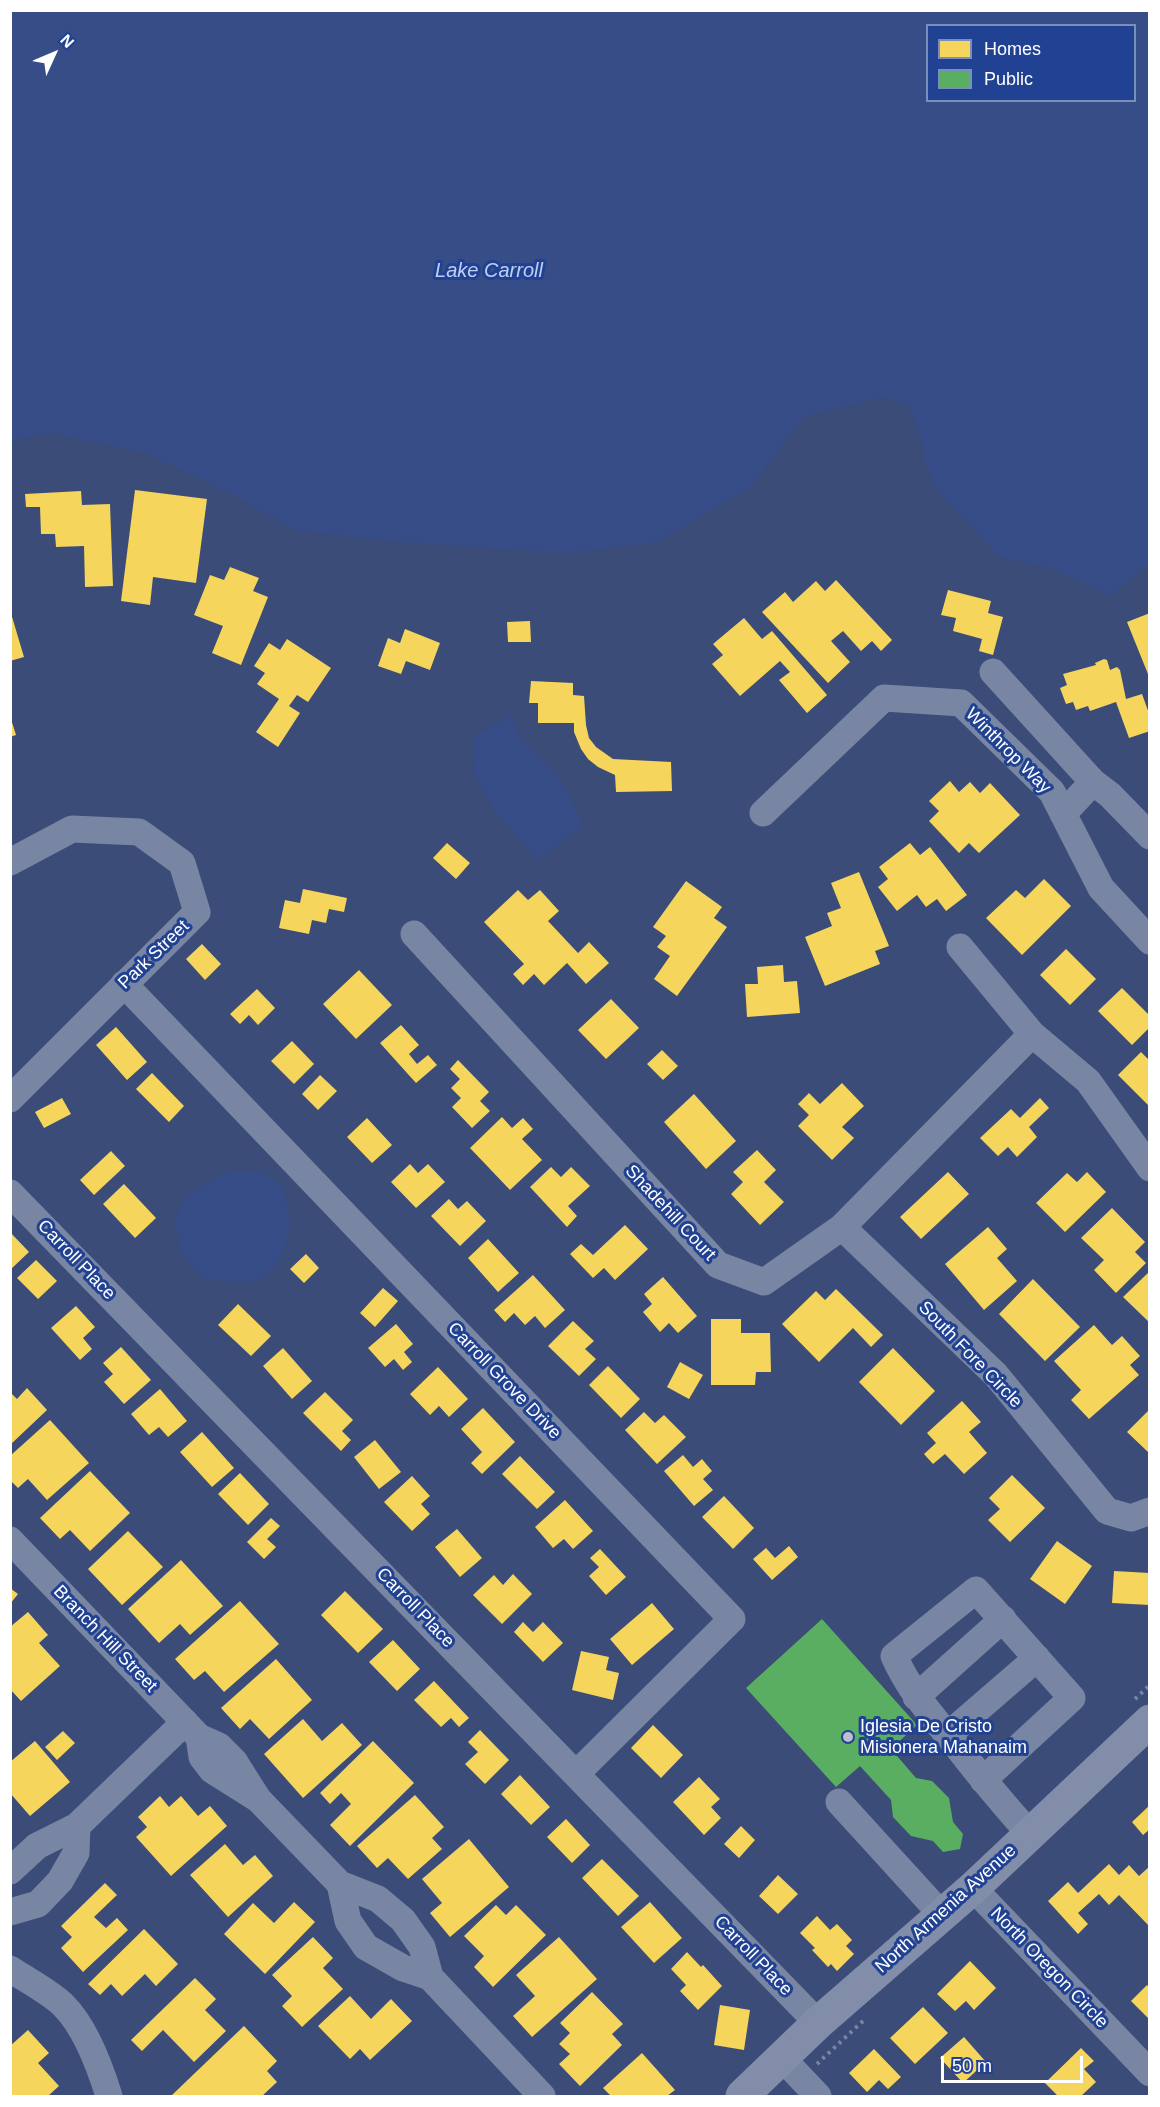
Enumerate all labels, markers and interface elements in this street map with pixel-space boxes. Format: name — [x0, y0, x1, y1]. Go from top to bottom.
north arrow — [24, 24, 84, 84]
legend — [926, 24, 1136, 102]
text: N — [57, 31, 77, 51]
text: Homes — [984, 39, 1041, 59]
text: Public — [984, 69, 1033, 89]
water label: Lake Carroll — [435, 259, 543, 283]
street label: Winthrop Way — [961, 704, 1055, 798]
street label: Park Street — [114, 916, 194, 994]
street label: Shadehill Court — [620, 1161, 720, 1265]
street label: Carroll Place — [32, 1215, 120, 1305]
street label: South Fore Circle — [914, 1297, 1026, 1413]
street label: Carroll Grove Drive — [443, 1318, 565, 1444]
street label: Carroll Place — [371, 1563, 459, 1653]
street label: Branch Hill Street — [49, 1581, 161, 1697]
place label: Iglesia De Cristo Misionera Mahanaim — [860, 1716, 1027, 1758]
marker: Iglesia De Cristo Misionera Mahanaim — [841, 1730, 855, 1744]
street label: North Armenia Avenue — [871, 1840, 1021, 1978]
street label: North Oregon Circle — [986, 1903, 1112, 2033]
street label: Carroll Place — [709, 1911, 797, 2001]
scale bar — [944, 2044, 1086, 2082]
text: 50 m — [952, 2056, 992, 2076]

